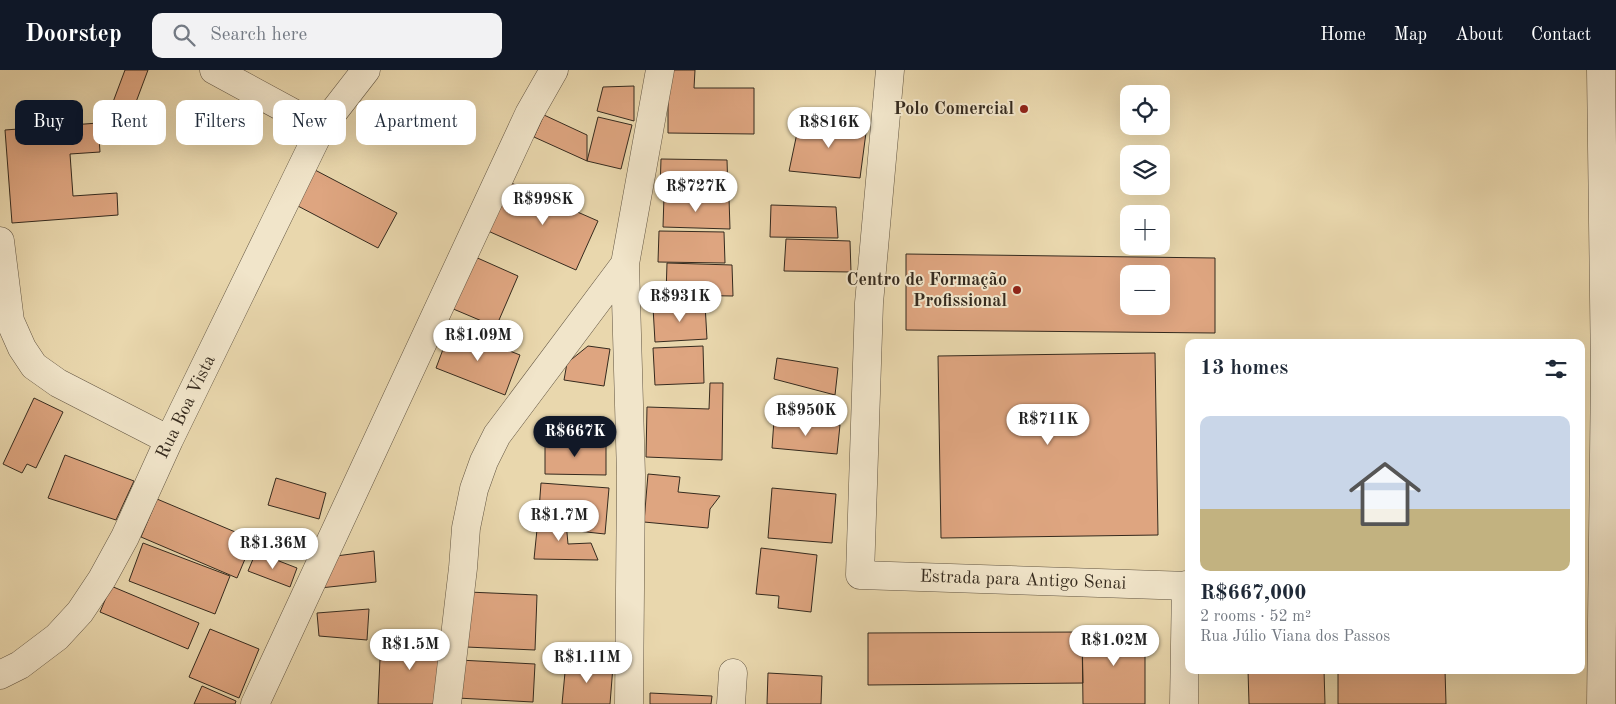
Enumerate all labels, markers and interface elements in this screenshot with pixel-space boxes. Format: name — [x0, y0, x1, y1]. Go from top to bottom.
search box — [152, 13, 502, 58]
icon: search — [170, 21, 198, 49]
text: Doorstep — [25, 23, 122, 47]
text: Search here — [210, 26, 307, 45]
text: Home — [1320, 26, 1366, 44]
text: Map — [1394, 26, 1427, 44]
text: About — [1455, 26, 1503, 44]
text: Contact — [1531, 26, 1591, 44]
map controls — [1120, 85, 1170, 315]
button: locate — [1120, 85, 1170, 135]
chip: Buy — [15, 100, 83, 145]
chip: Rent — [93, 100, 166, 145]
chip: Filters — [176, 100, 263, 145]
chip: New — [273, 100, 346, 145]
chip: Apartment — [356, 100, 476, 145]
place label: Polo Comercial — [893, 100, 1014, 118]
marker: Polo Comercial — [1018, 103, 1030, 115]
pin: R$816K — [788, 106, 870, 149]
text: R$816K — [798, 115, 860, 131]
button: layers — [1120, 145, 1170, 195]
pin: R$727K — [655, 170, 737, 213]
text: R$727K — [665, 179, 727, 195]
pin: R$998K — [502, 184, 584, 226]
text: R$998K — [512, 192, 574, 208]
button: + — [1120, 205, 1170, 255]
button: − — [1120, 265, 1170, 315]
place label: Centro de Formação Profissional — [847, 271, 1007, 310]
pin: R$931K — [639, 280, 721, 323]
marker: Centro de Formação Profissional — [1011, 284, 1023, 296]
text: R$931K — [649, 289, 711, 305]
pin: R$1.09M — [432, 320, 524, 362]
text: R$1.09M — [444, 328, 512, 344]
street label: Rua Boa Vista — [153, 352, 219, 462]
icon: filters — [1542, 355, 1570, 383]
text: 13 homes — [1200, 358, 1288, 379]
pin: R$950K — [765, 394, 847, 437]
text: R$950K — [775, 403, 837, 419]
pin: R$711K — [1007, 404, 1089, 446]
text: R$711K — [1017, 412, 1079, 428]
pin: R$667K — [534, 416, 616, 458]
text: R$667K — [544, 424, 606, 440]
icon: home — [1340, 449, 1430, 539]
pin: R$1.7M — [518, 500, 600, 542]
text: R$1.7M — [530, 508, 588, 524]
pin: R$1.36M — [227, 528, 319, 570]
text: R$1.36M — [239, 536, 307, 552]
street label: Estrada para Antigo Senai — [919, 567, 1127, 593]
text: R$667,000 — [1200, 583, 1306, 604]
text: 2 rooms · 52 m² — [1200, 609, 1311, 625]
pin: R$1.02M — [1068, 624, 1160, 667]
pin: R$1.5M — [369, 628, 451, 671]
text: Rua Júlio Viana dos Passos — [1200, 629, 1390, 645]
text: R$1.02M — [1080, 633, 1148, 649]
text: R$1.5M — [381, 637, 439, 653]
pin: R$1.11M — [541, 642, 633, 684]
text: R$1.11M — [553, 650, 621, 666]

